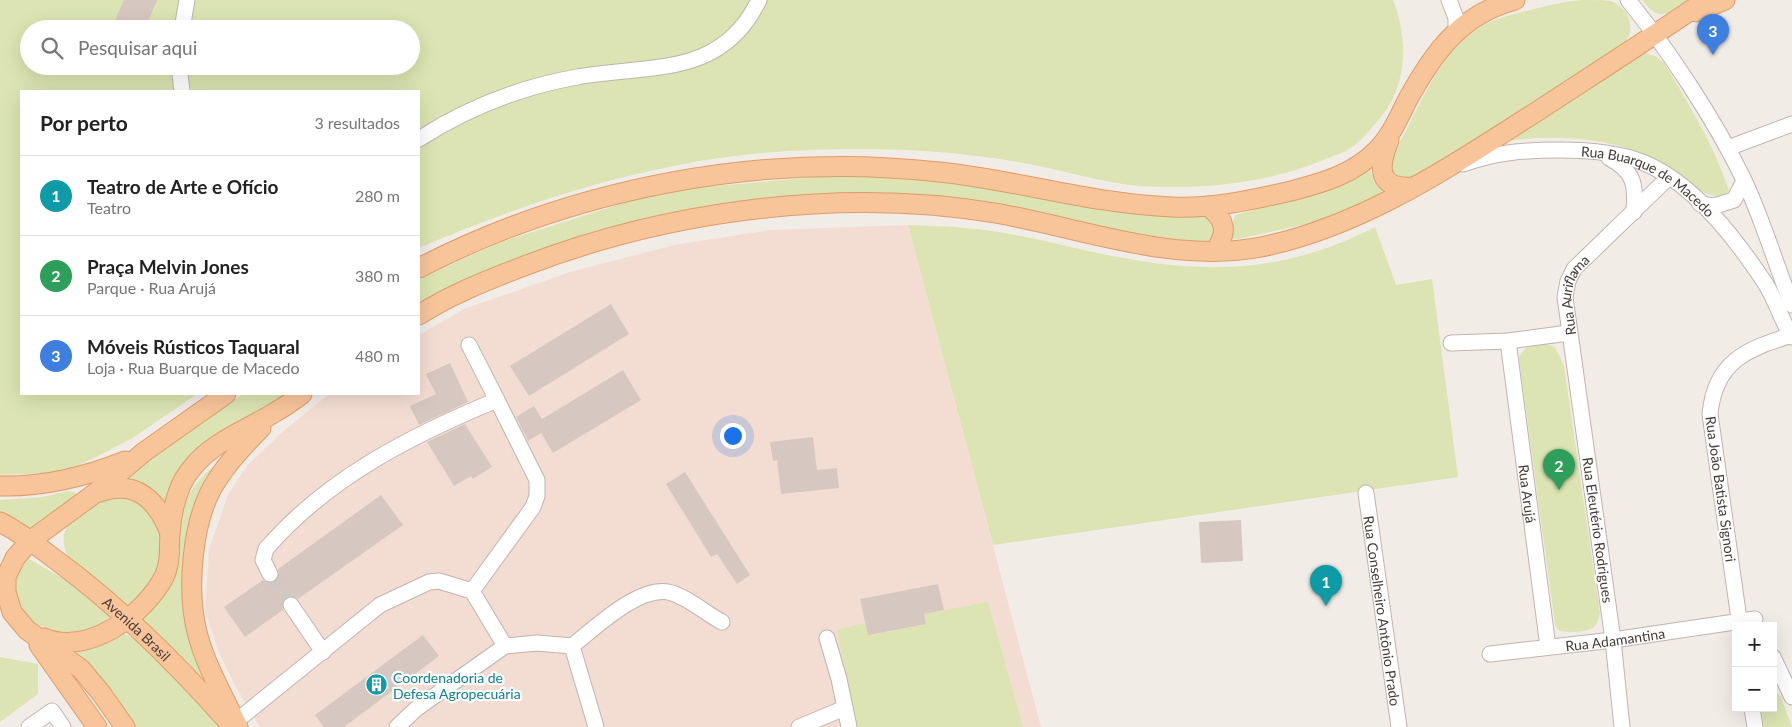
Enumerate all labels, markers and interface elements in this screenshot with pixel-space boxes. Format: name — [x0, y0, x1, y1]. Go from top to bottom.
pin: 3 — [1697, 14, 1729, 55]
search box — [20, 20, 420, 75]
icon: search — [38, 34, 66, 62]
text: Pesquisar aqui — [78, 36, 197, 59]
text: Por perto — [40, 110, 128, 135]
text: 3 resultados — [314, 113, 400, 132]
street label: Rua Buarque de Macedo — [1581, 142, 1719, 220]
text: Teatro de Arte e Ofício — [87, 175, 278, 198]
text: 1 — [51, 186, 61, 205]
text: 280 m — [355, 186, 400, 205]
text: Teatro — [87, 198, 131, 217]
street label: Rua Auriflama — [1556, 251, 1592, 336]
text: Praça Melvin Jones — [87, 255, 249, 278]
text: 2 — [51, 266, 61, 285]
text: 380 m — [355, 266, 400, 285]
text: Parque · Rua Arujá — [87, 278, 216, 297]
text: Móveis Rústicos Taquaral — [87, 335, 300, 358]
text: 3 — [51, 346, 61, 365]
text: 480 m — [355, 346, 400, 365]
text: Loja · Rua Buarque de Macedo — [87, 358, 300, 377]
street label: Rua João Batista Signori — [1702, 415, 1740, 563]
your location — [720, 423, 746, 449]
pin: 2 — [1543, 449, 1575, 490]
street label: Rua Eleutério Rodrigues — [1579, 456, 1617, 604]
street label: Rua Arujá — [1516, 463, 1540, 524]
street label: Rua Conselheiro Antônio Prado — [1361, 515, 1404, 707]
pin: 1 — [1310, 565, 1342, 606]
street label: Avenida Brasil — [100, 593, 175, 664]
map controls — [1732, 622, 1777, 712]
button: + — [1732, 622, 1777, 667]
street label: Rua Adamantina — [1564, 624, 1666, 654]
button: − — [1732, 667, 1777, 712]
place label: Coordenadoria de Defesa Agropecuária — [393, 669, 521, 702]
building icon: Coordenadoria de Defesa Agropecuária — [365, 673, 389, 697]

